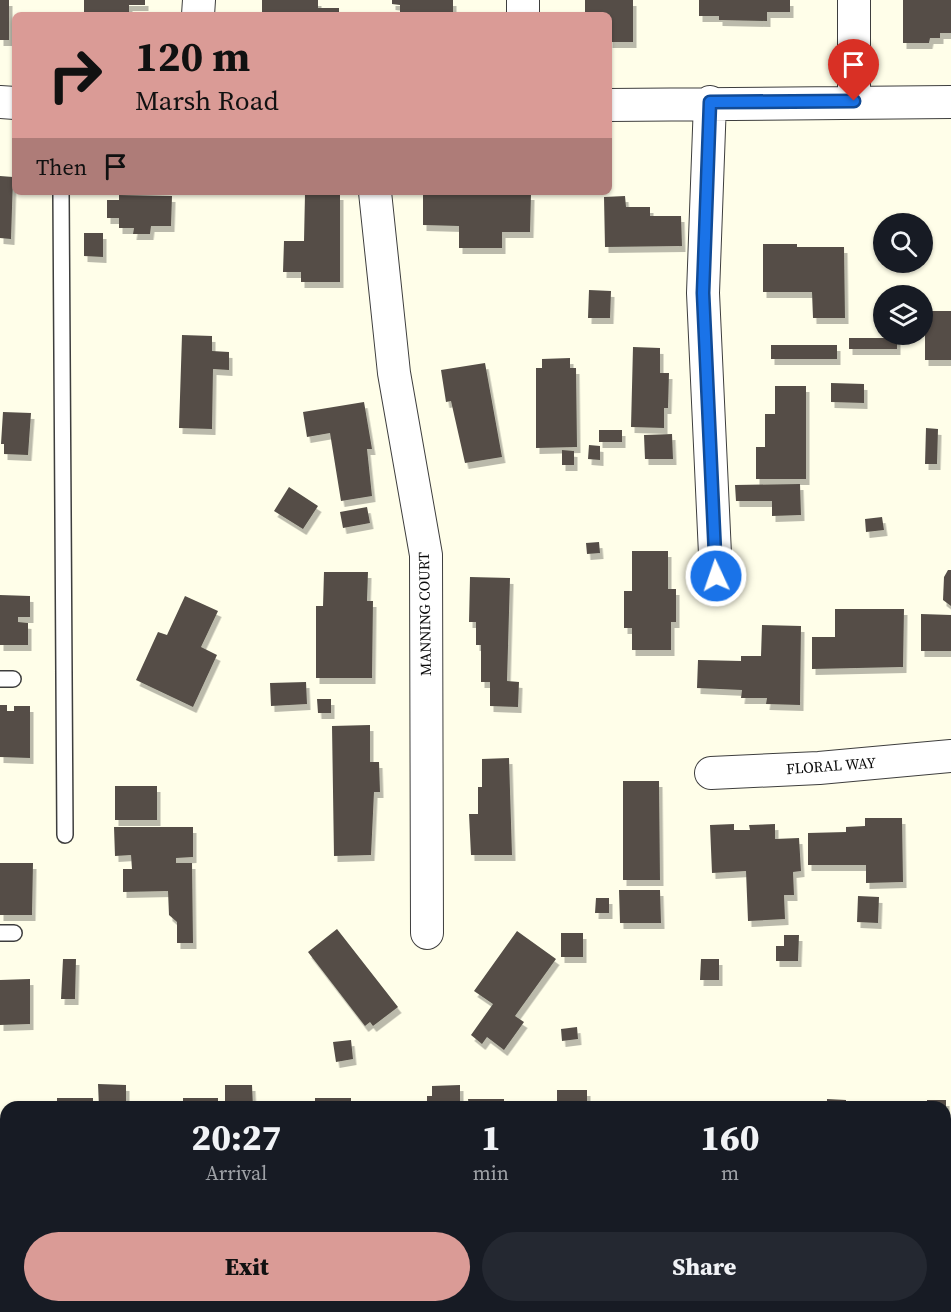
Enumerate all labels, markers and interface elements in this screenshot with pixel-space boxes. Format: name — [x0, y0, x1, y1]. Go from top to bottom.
text: 120 m — [135, 27, 250, 85]
icon: right — [36, 36, 114, 114]
pin — [828, 39, 879, 101]
icon: arrive — [837, 48, 870, 81]
text: Marsh Road — [135, 82, 279, 119]
icon: arrive — [99, 150, 132, 183]
text: Then — [36, 152, 87, 182]
map controls — [873, 213, 933, 345]
button: search — [873, 213, 933, 273]
button: layers — [873, 285, 933, 345]
position arrow — [684, 544, 748, 608]
street label: MANNING COURT — [413, 552, 436, 676]
street label: FLORAL WAY — [785, 752, 877, 779]
text: 20:27 — [191, 1113, 281, 1162]
text: 1 — [481, 1113, 501, 1162]
text: 160 — [700, 1113, 760, 1162]
text: Arrival — [205, 1159, 267, 1187]
text: min — [473, 1159, 509, 1187]
text: m — [721, 1159, 739, 1187]
button: Exit — [24, 1232, 470, 1301]
button: Share — [482, 1232, 927, 1301]

